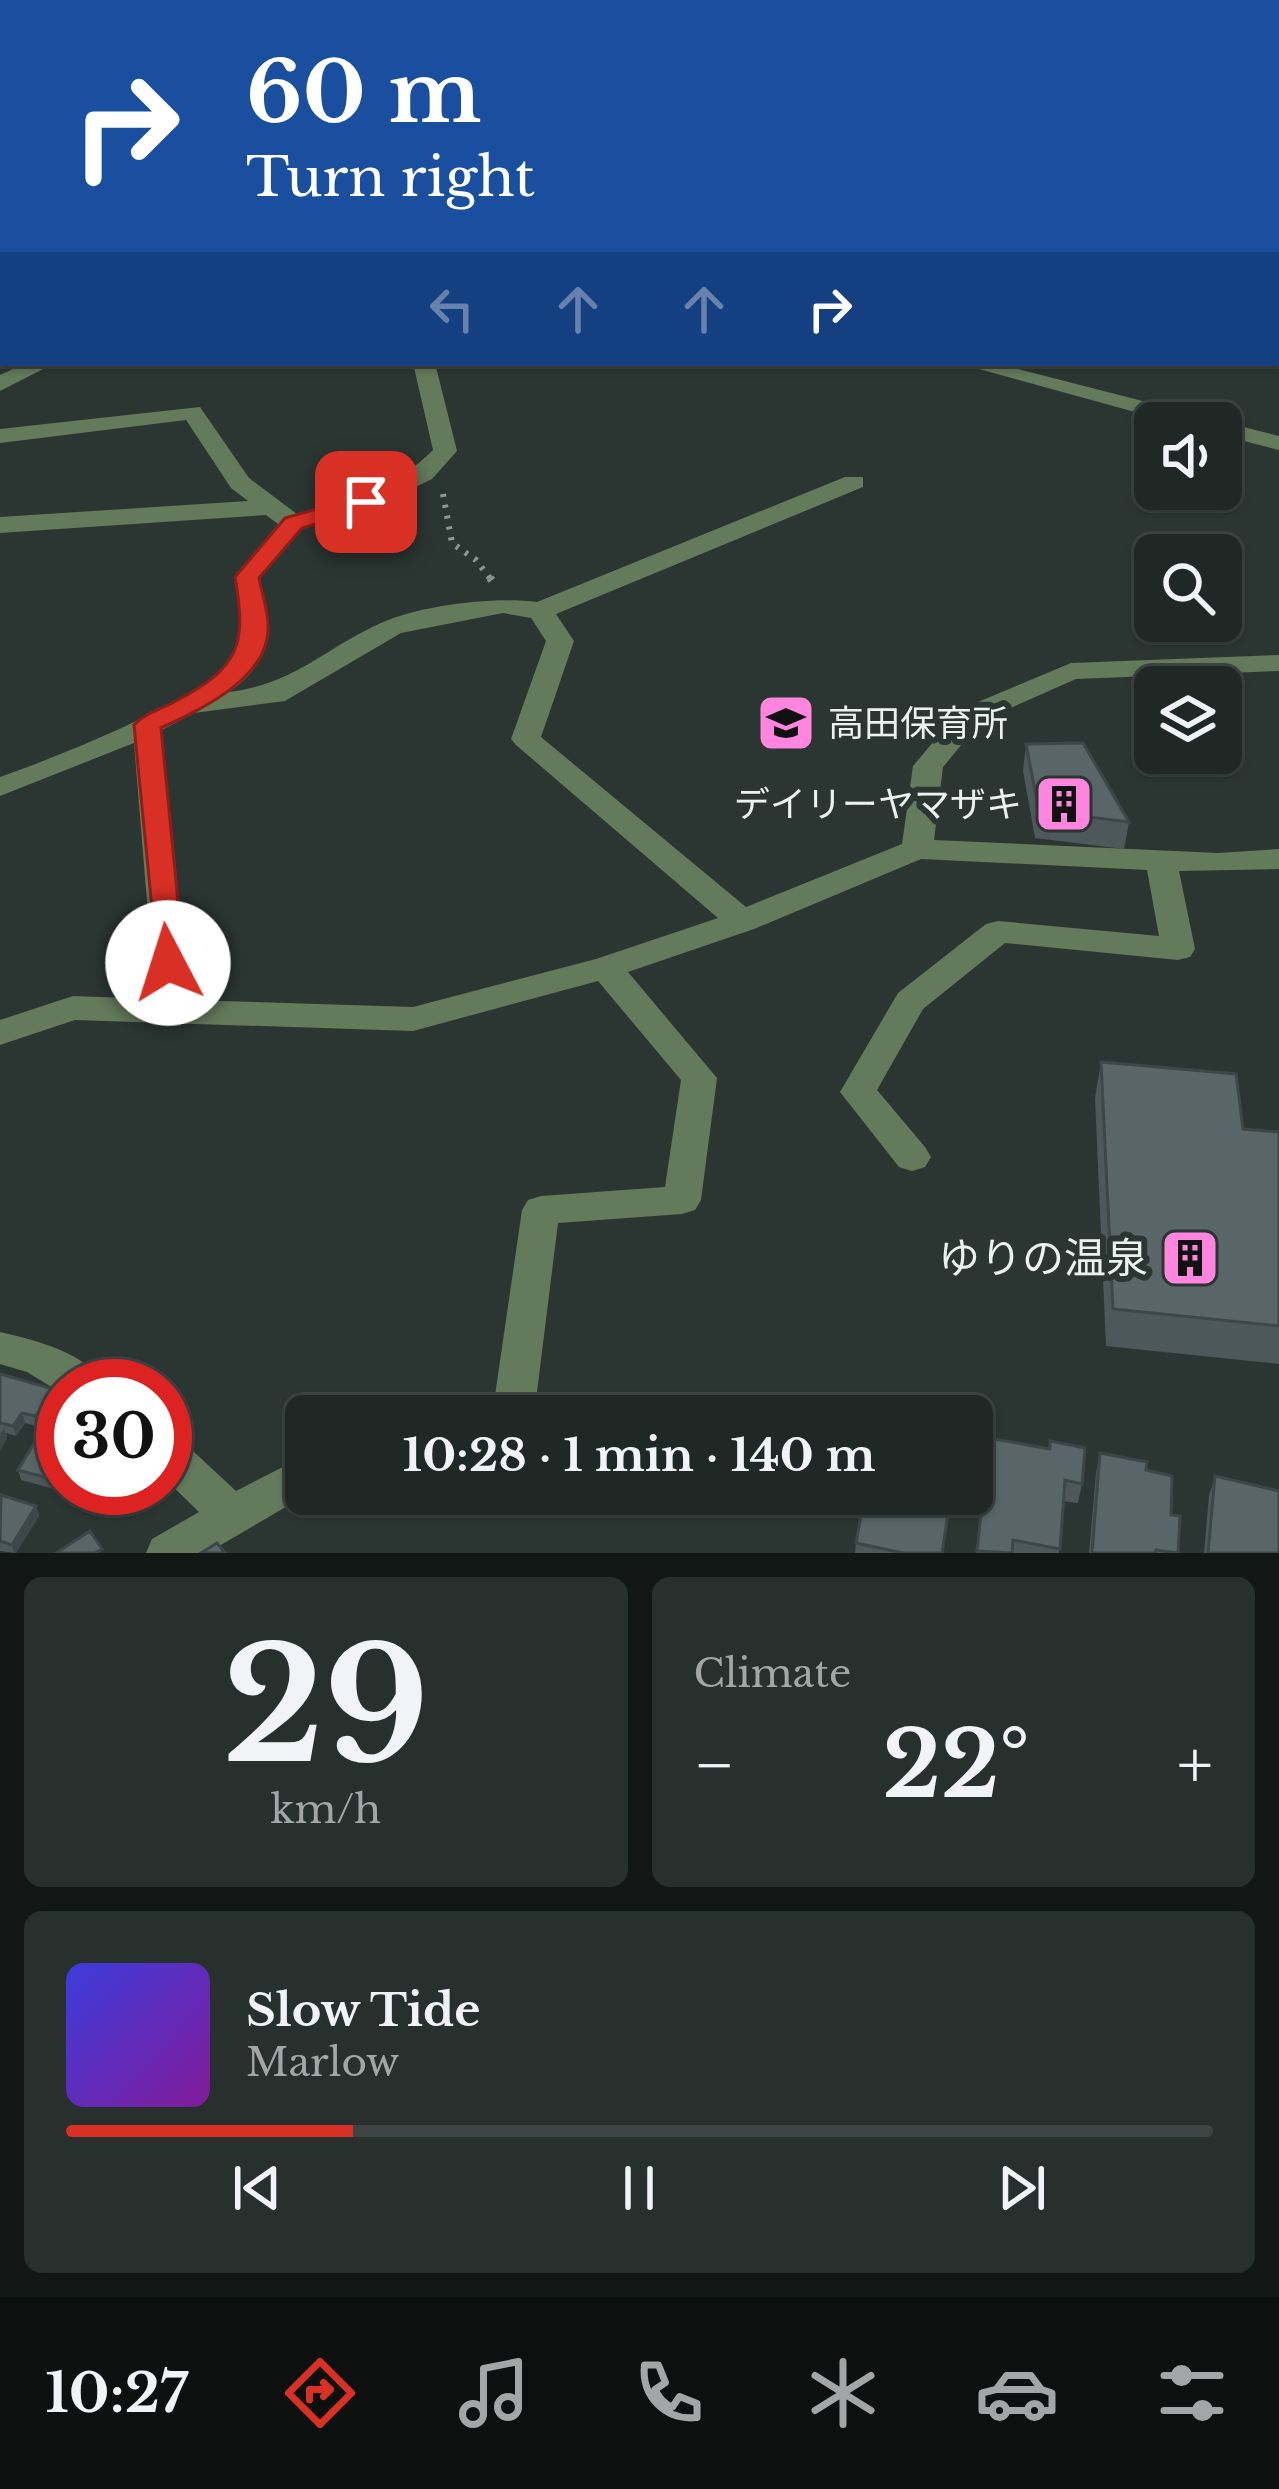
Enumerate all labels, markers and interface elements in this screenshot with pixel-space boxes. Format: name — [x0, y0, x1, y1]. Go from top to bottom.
text: 60 m — [246, 41, 481, 145]
icon: right — [48, 48, 204, 204]
text: Turn right — [246, 144, 535, 211]
icon: left — [419, 276, 485, 342]
icon: ahead — [545, 276, 611, 342]
icon: ahead — [671, 276, 737, 342]
icon: right — [797, 276, 863, 342]
map controls — [1134, 402, 1242, 774]
button: sound — [1134, 402, 1242, 510]
pin — [315, 451, 417, 553]
icon: arrive — [333, 469, 399, 535]
button: search — [1134, 534, 1242, 642]
button: layers — [1134, 666, 1242, 774]
school or university icon: 高田保育所 — [755, 692, 817, 754]
place label: 高田保育所 — [828, 701, 1008, 746]
building icon: デイリーヤマザキ — [1033, 773, 1095, 835]
place label: デイリーヤマザキ — [734, 782, 1022, 827]
position arrow — [105, 900, 231, 1026]
building icon: ゆりの温泉 — [1159, 1227, 1221, 1289]
place label: ゆりの温泉 — [938, 1232, 1148, 1284]
speed limit sign: 30 — [36, 1359, 192, 1515]
text: 10:28 · 1 min · 140 m — [403, 1427, 875, 1483]
text: 29 — [222, 1610, 429, 1803]
text: Climate — [694, 1649, 851, 1698]
text: 22° — [882, 1710, 1030, 1821]
text: − — [694, 1724, 735, 1806]
text: + — [1177, 1724, 1213, 1806]
text: km/h — [270, 1785, 381, 1834]
text: Slow Tide — [246, 1982, 481, 2038]
text: Marlow — [246, 2038, 399, 2087]
icon: previous — [224, 2155, 290, 2221]
icon: pause — [606, 2155, 672, 2221]
icon: next — [989, 2155, 1055, 2221]
icon: directions — [278, 2351, 362, 2435]
icon: music — [452, 2351, 536, 2435]
icon: phone — [627, 2351, 711, 2435]
icon: climate — [801, 2351, 885, 2435]
icon: car — [975, 2351, 1059, 2435]
icon: filters — [1150, 2351, 1234, 2435]
text: 10:27 — [45, 2360, 188, 2427]

